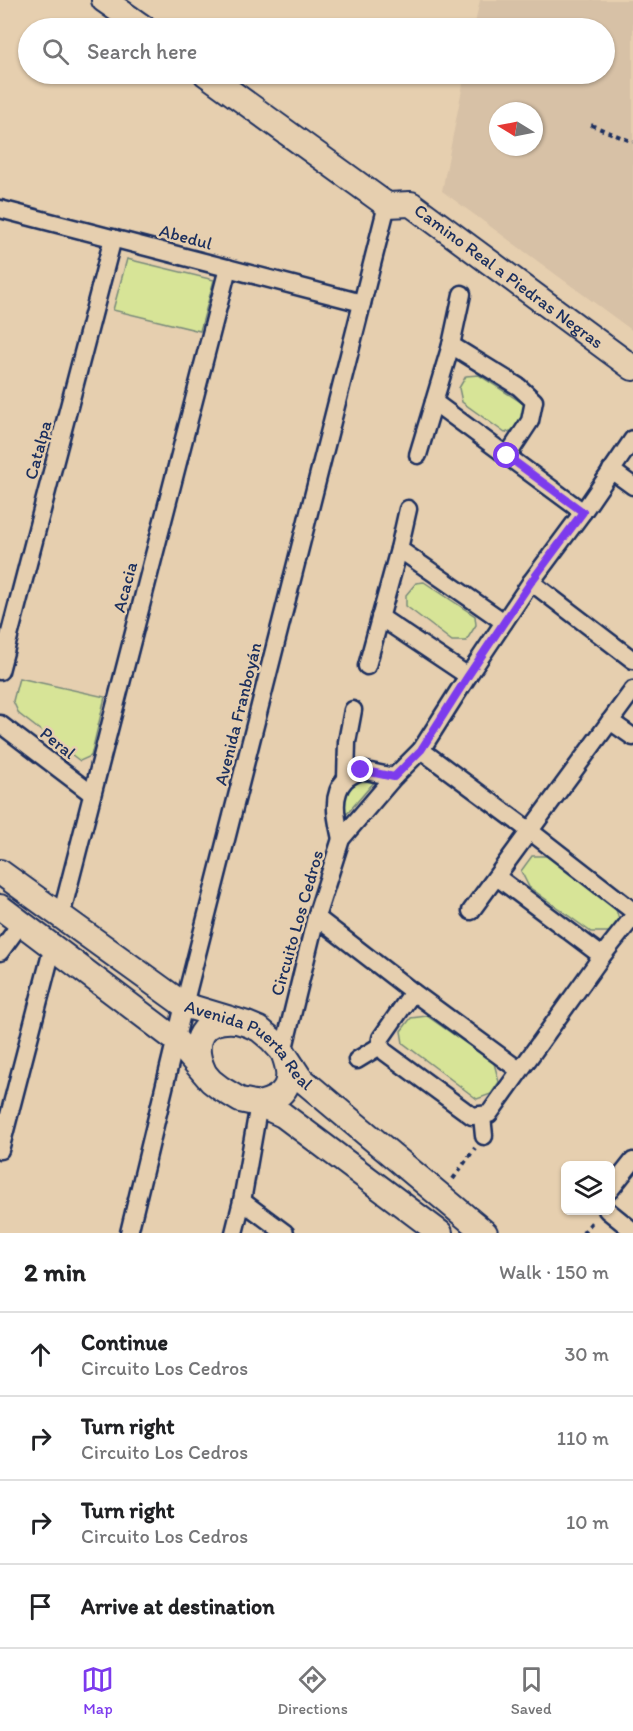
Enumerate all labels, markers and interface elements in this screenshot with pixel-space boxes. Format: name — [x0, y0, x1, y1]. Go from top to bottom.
search box — [18, 18, 615, 84]
icon: search — [39, 35, 72, 68]
text: Search here — [87, 38, 197, 65]
north arrow — [489, 102, 543, 156]
street label: Camino Real a Piedras Negras — [410, 199, 608, 353]
street label: Abedul — [157, 219, 215, 255]
street label: Catalpa — [20, 417, 57, 482]
route start — [493, 442, 519, 468]
street label: Acacia — [108, 559, 142, 615]
street label: Avenida Franboyán — [210, 640, 267, 788]
street label: Peral — [36, 722, 80, 764]
route end — [347, 756, 373, 782]
street label: Circuito Los Cedros — [266, 848, 328, 998]
street label: Avenida Puerta Real — [182, 995, 317, 1095]
map controls — [561, 1161, 615, 1215]
button: layers — [561, 1161, 615, 1215]
text: 2 min — [24, 1256, 86, 1288]
text: Walk · 150 m — [499, 1260, 609, 1284]
text: Continue — [81, 1329, 168, 1356]
icon: ahead — [24, 1338, 57, 1371]
text: 30 m — [564, 1342, 609, 1366]
text: Circuito Los Cedros — [81, 1356, 248, 1380]
text: Turn right — [81, 1413, 175, 1440]
icon: right — [24, 1422, 57, 1455]
text: 110 m — [557, 1426, 609, 1450]
text: Circuito Los Cedros — [81, 1440, 248, 1464]
text: Turn right — [81, 1497, 175, 1524]
icon: right — [24, 1506, 57, 1539]
text: 10 m — [566, 1510, 609, 1534]
text: Circuito Los Cedros — [81, 1524, 248, 1548]
icon: arrive — [24, 1590, 57, 1623]
text: Arrive at destination — [81, 1593, 275, 1620]
tab: Map — [81, 1663, 114, 1718]
tab: Directions — [277, 1663, 348, 1718]
tab: Saved — [511, 1663, 552, 1718]

